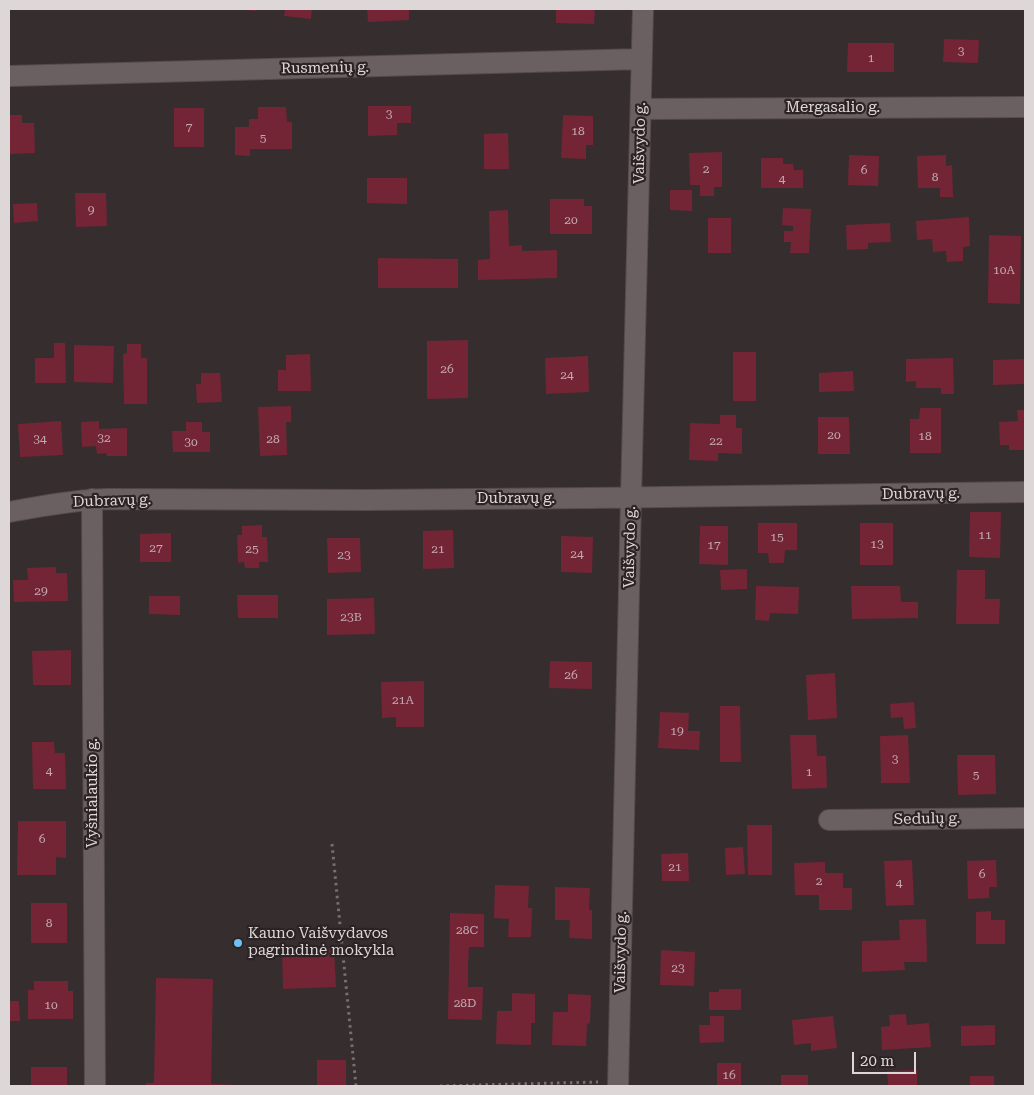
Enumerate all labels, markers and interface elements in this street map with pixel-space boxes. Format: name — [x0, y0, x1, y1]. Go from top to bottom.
house number: 3 — [958, 44, 964, 58]
house number: 1 — [868, 51, 874, 65]
street label: Rusmenių g. — [281, 58, 369, 78]
street label: Mergasalio g. — [786, 99, 880, 117]
street label: Vaišvydo g. — [630, 102, 650, 184]
house number: 3 — [386, 107, 392, 121]
house number: 7 — [186, 120, 192, 134]
house number: 18 — [571, 124, 585, 138]
house number: 5 — [260, 131, 266, 145]
house number: 2 — [703, 162, 709, 176]
house number: 6 — [861, 163, 867, 177]
house number: 8 — [932, 170, 938, 184]
house number: 4 — [779, 172, 785, 186]
house number: 9 — [88, 203, 94, 217]
house number: 20 — [564, 213, 578, 227]
house number: 10A — [993, 263, 1015, 277]
house number: 26 — [440, 362, 454, 376]
house number: 24 — [560, 368, 574, 382]
house number: 20 — [827, 428, 841, 442]
house number: 18 — [918, 429, 932, 443]
house number: 32 — [97, 431, 111, 445]
house number: 34 — [33, 432, 47, 446]
house number: 28 — [266, 432, 280, 446]
house number: 22 — [709, 434, 723, 448]
house number: 30 — [184, 435, 198, 449]
street label: Dubravų g. — [882, 484, 960, 504]
street label: Dubravų g. — [477, 490, 555, 508]
street label: Dubravų g. — [73, 491, 151, 511]
street label: Vaišvydo g. — [620, 506, 640, 588]
house number: 11 — [978, 528, 992, 542]
house number: 15 — [770, 530, 784, 544]
house number: 13 — [870, 537, 884, 551]
house number: 17 — [707, 538, 721, 552]
house number: 27 — [149, 541, 163, 555]
house number: 25 — [245, 542, 259, 556]
house number: 21 — [431, 542, 445, 556]
house number: 24 — [570, 547, 584, 561]
house number: 23 — [337, 548, 351, 562]
house number: 29 — [34, 584, 48, 598]
house number: 23B — [340, 610, 362, 624]
house number: 26 — [564, 668, 578, 682]
house number: 21A — [392, 693, 414, 707]
house number: 19 — [670, 724, 684, 738]
street label: Vyšnialaukio g. — [84, 738, 102, 848]
house number: 3 — [892, 752, 898, 766]
house number: 4 — [46, 764, 52, 778]
house number: 1 — [806, 765, 812, 779]
house number: 5 — [973, 768, 979, 782]
street label: Sedulų g. — [894, 809, 960, 829]
house number: 6 — [39, 832, 45, 846]
house number: 21 — [668, 860, 682, 874]
house number: 6 — [979, 867, 985, 881]
house number: 2 — [816, 874, 822, 888]
house number: 4 — [896, 876, 902, 890]
street label: Vaišvydo g. — [611, 911, 631, 993]
house number: 8 — [46, 916, 52, 930]
house number: 28C — [456, 923, 478, 937]
place label: Kauno Vaišvydavos pagrindinė mokykla — [248, 925, 394, 960]
marker: Kauno Vaišvydavos pagrindinė mokykla — [232, 937, 244, 949]
house number: 23 — [671, 961, 685, 975]
house number: 28D — [454, 996, 476, 1010]
house number: 10 — [44, 998, 58, 1012]
scale bar — [854, 1042, 918, 1074]
text: 20 m — [860, 1052, 894, 1070]
house number: 16 — [722, 1068, 736, 1082]

